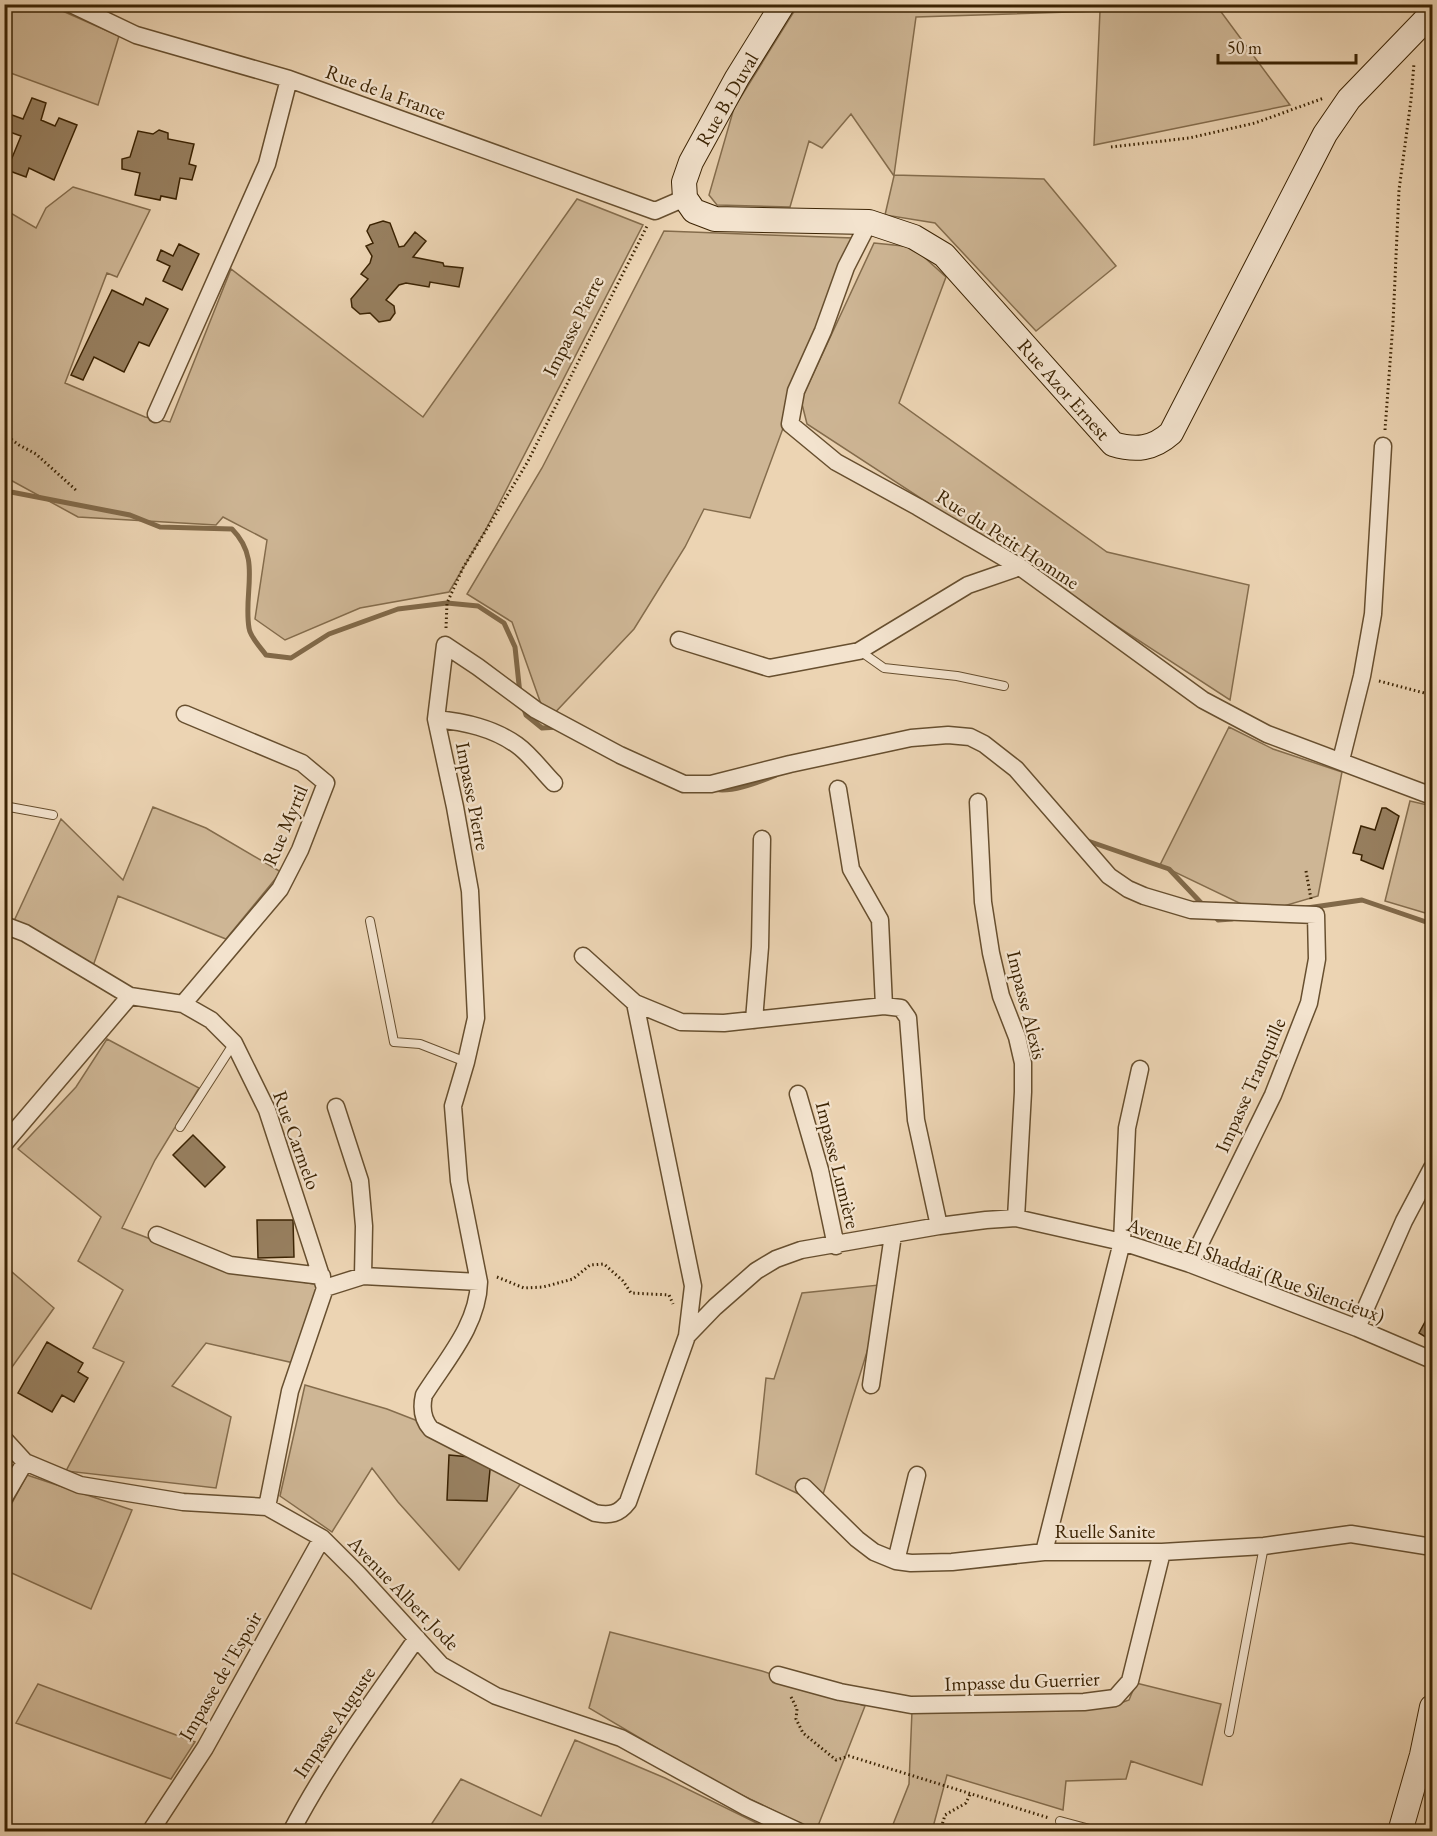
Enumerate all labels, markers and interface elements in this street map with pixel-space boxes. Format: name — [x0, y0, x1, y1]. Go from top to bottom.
scale bar — [1218, 27, 1356, 65]
text: 50 m — [1227, 36, 1262, 59]
street label: Rue B. Duval — [690, 47, 764, 150]
street label: Rue de la France — [322, 58, 450, 126]
street label: Impasse Pierre — [536, 271, 610, 381]
street label: Rue Azor Ernest — [1012, 333, 1117, 446]
street label: Rue du Petit Homme — [931, 483, 1085, 595]
street label: Impasse Pierre — [450, 740, 496, 853]
street label: Rue Myrtil — [256, 781, 314, 869]
street label: Impasse Alexis — [1001, 948, 1053, 1062]
street label: Impasse Tranquille — [1209, 1013, 1291, 1156]
street label: Rue Carmelo — [267, 1087, 327, 1193]
street label: Impasse Lumière — [810, 1099, 866, 1231]
street label: Avenue El Shaddaï (Rue Silencieux) — [1122, 1211, 1389, 1329]
street label: Ruelle Sanite — [1055, 1518, 1156, 1544]
street label: Avenue Albert Jode — [342, 1529, 465, 1656]
street label: Impasse de l'Espoir — [172, 1606, 268, 1745]
street label: Impasse Auguste — [287, 1661, 381, 1783]
street label: Impasse du Guerrier — [944, 1665, 1100, 1697]

